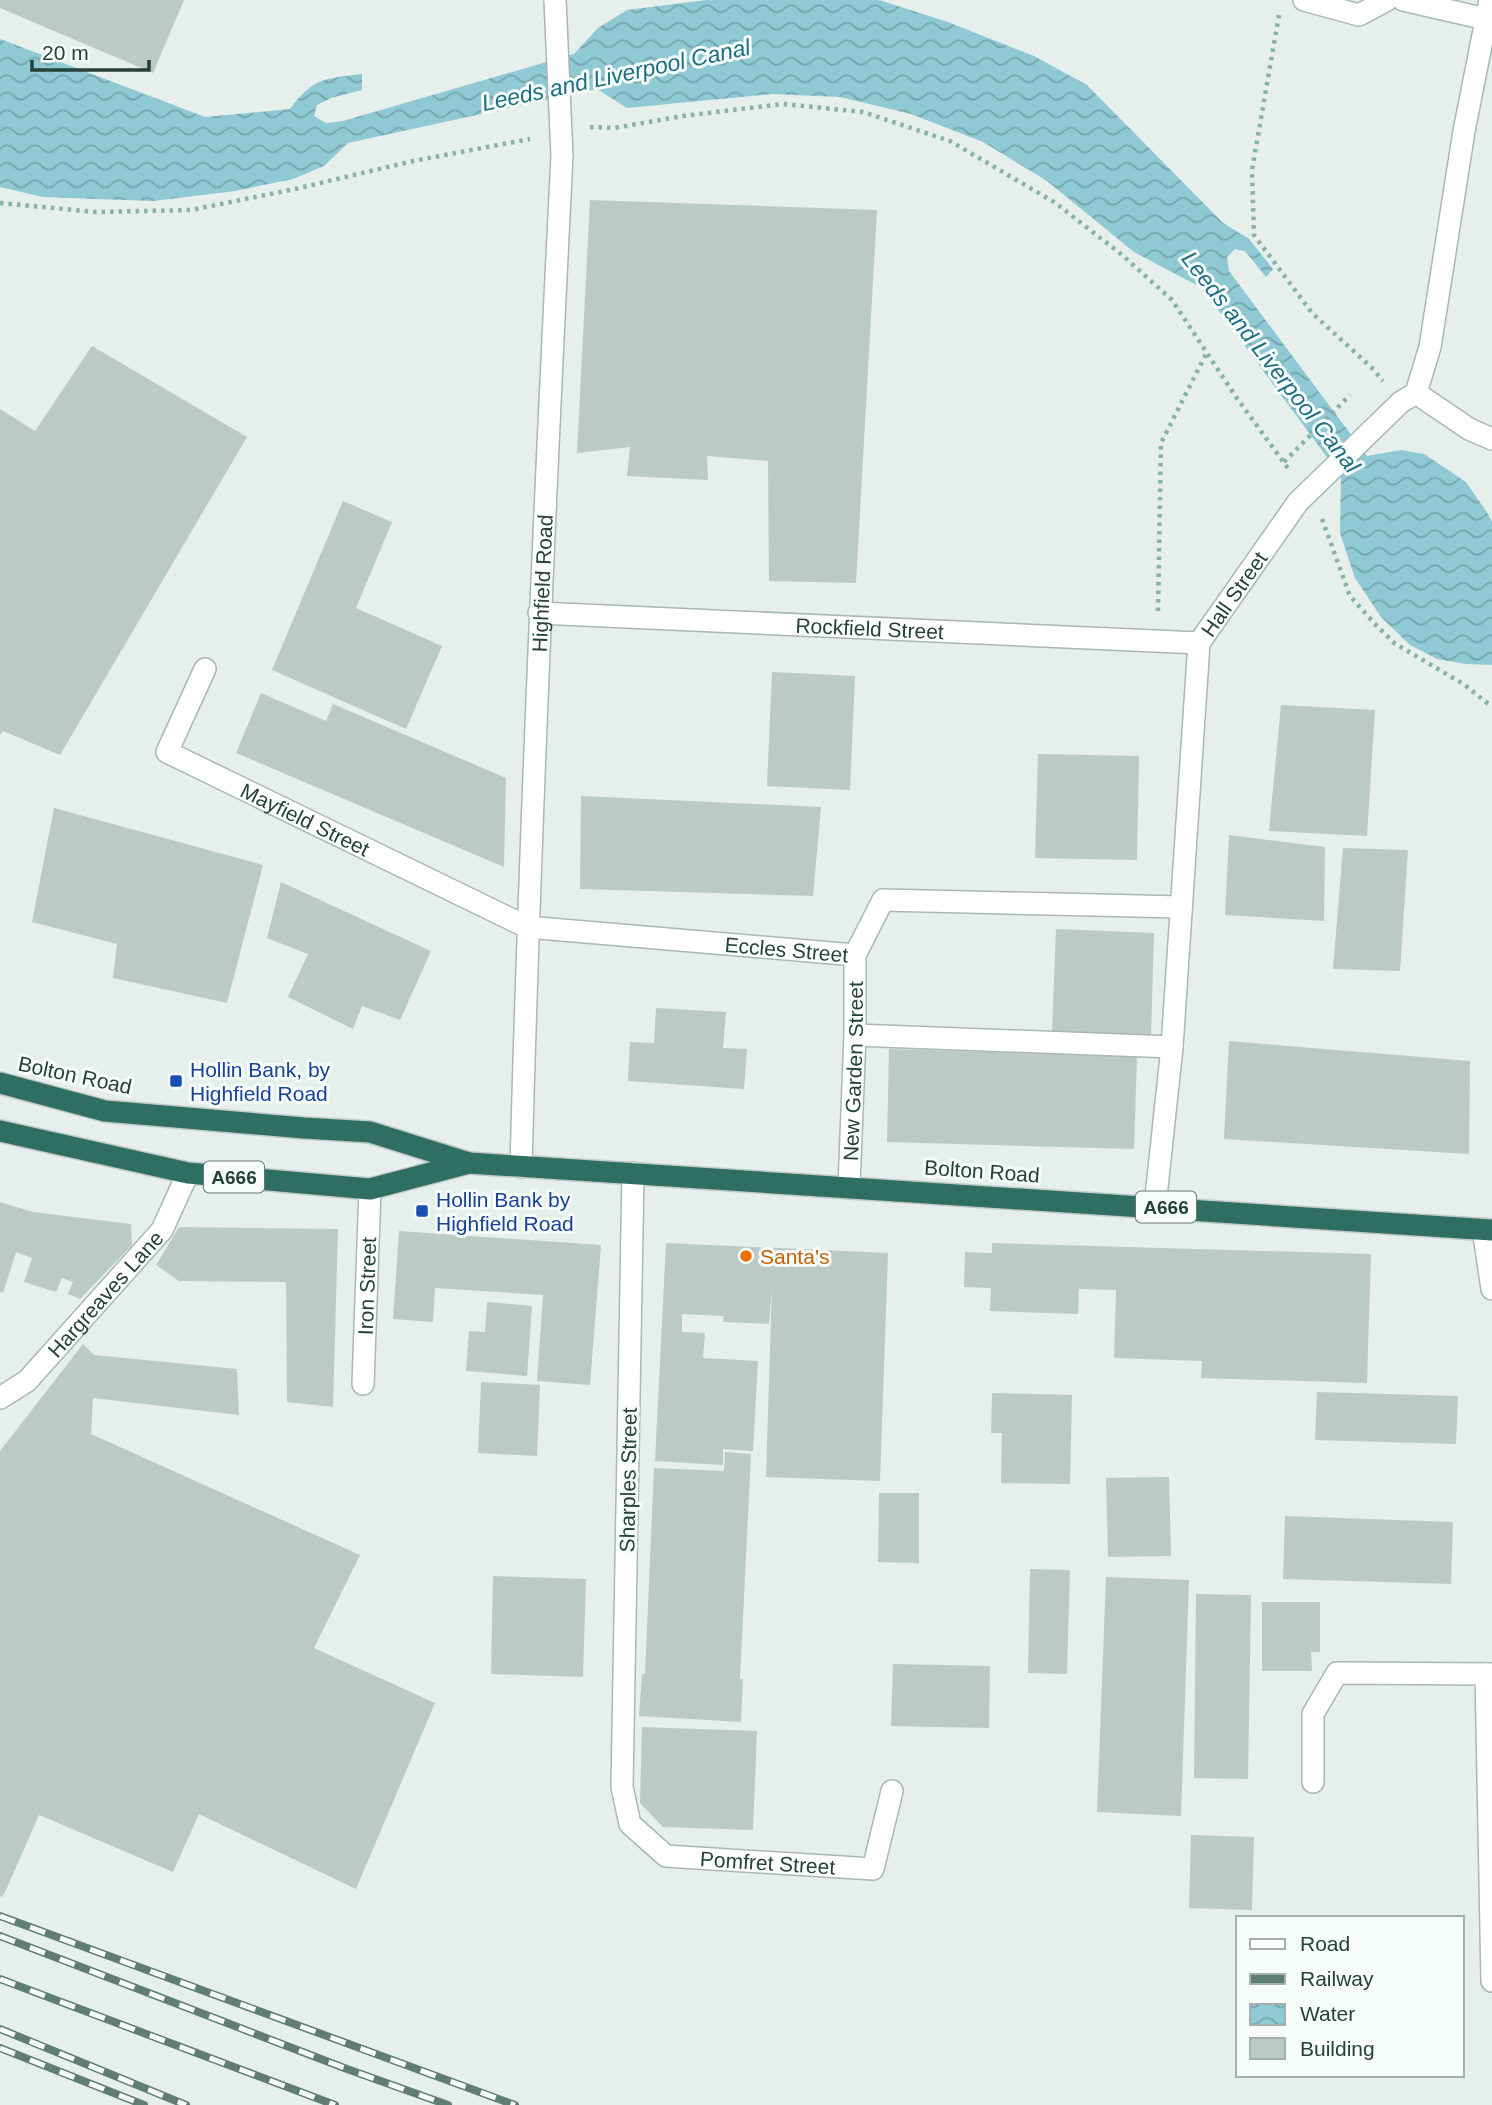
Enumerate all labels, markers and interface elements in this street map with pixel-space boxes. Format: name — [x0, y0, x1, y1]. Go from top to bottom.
scale bar — [32, 28, 149, 72]
water label: Leeds and Liverpool Canal — [479, 34, 753, 116]
text: 20 m — [42, 41, 89, 64]
water label: Leeds and Liverpool Canal — [1177, 246, 1366, 479]
street label: Highfield Road — [527, 514, 556, 653]
street label: Hall Street — [1196, 547, 1271, 640]
street label: Rockfield Street — [795, 613, 944, 643]
street label: Mayfield Street — [237, 778, 373, 860]
street label: Eccles Street — [724, 932, 849, 966]
street label: New Garden Street — [839, 981, 867, 1161]
street label: Bolton Road — [16, 1052, 134, 1098]
place label: Hollin Bank, by Highfield Road — [190, 1058, 331, 1105]
marker: Hollin Bank, by Highfield Road — [168, 1073, 184, 1089]
street label: Bolton Road — [924, 1155, 1040, 1187]
road number: A666 — [204, 1162, 264, 1192]
place label: Hollin Bank by Highfield Road — [436, 1188, 574, 1235]
road number: A666 — [1136, 1191, 1196, 1222]
marker: Hollin Bank by Highfield Road — [414, 1203, 430, 1219]
street label: Hargreaves Lane — [43, 1226, 167, 1361]
street label: Iron Street — [353, 1236, 380, 1336]
place label: Santa's — [760, 1245, 829, 1268]
marker: Santa's — [738, 1248, 754, 1264]
street label: Sharples Street — [615, 1407, 641, 1553]
street label: Pomfret Street — [699, 1847, 836, 1878]
legend — [1236, 1916, 1464, 2077]
text: Road — [1300, 1932, 1350, 1955]
text: Railway — [1300, 1967, 1374, 1990]
text: Water — [1300, 2002, 1355, 2025]
text: Building — [1300, 2037, 1375, 2060]

